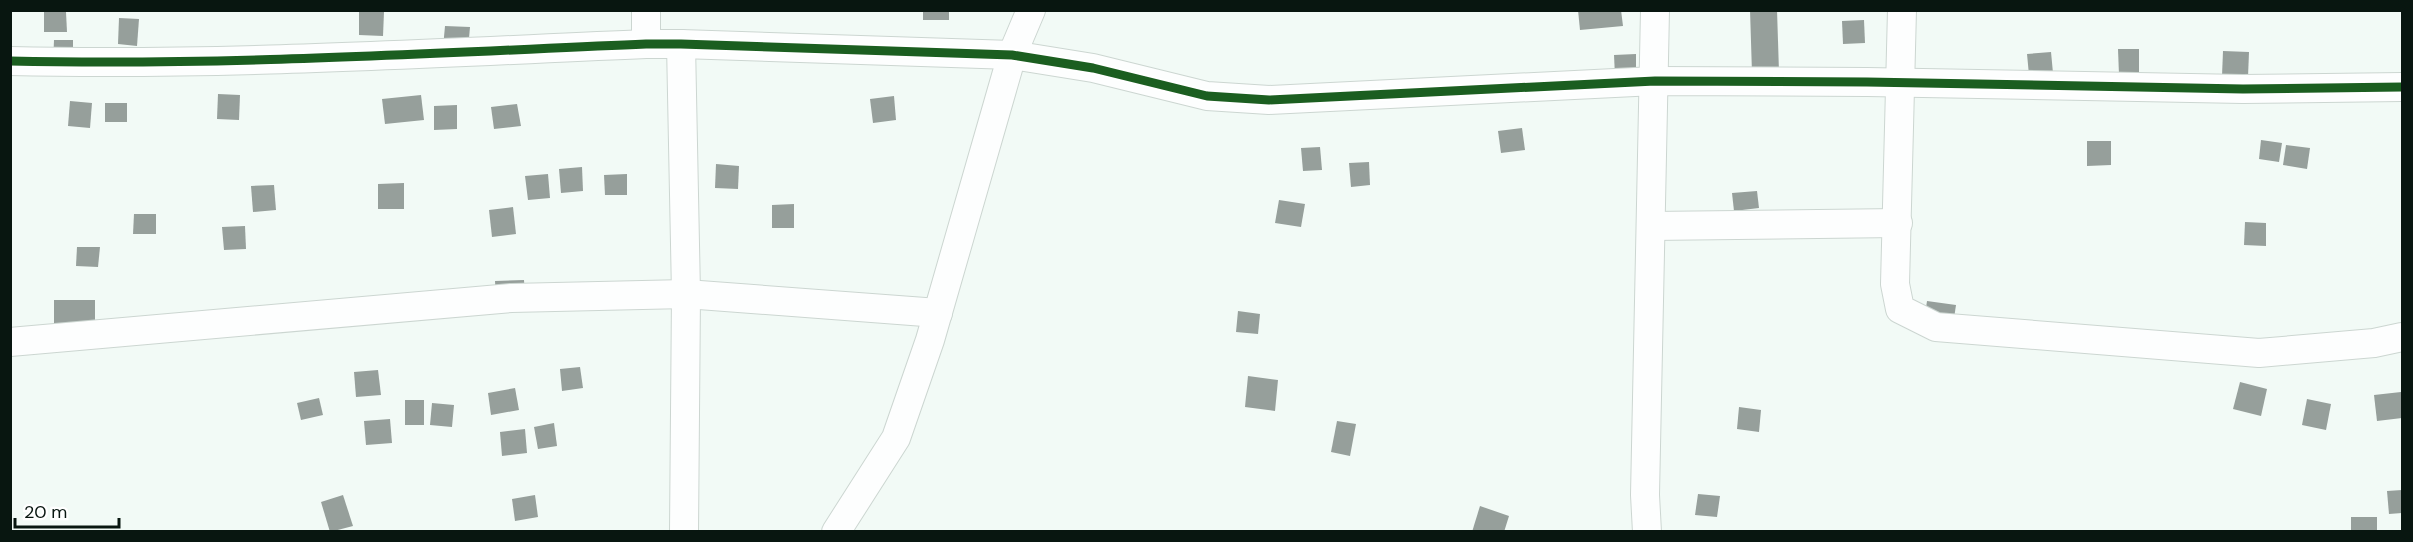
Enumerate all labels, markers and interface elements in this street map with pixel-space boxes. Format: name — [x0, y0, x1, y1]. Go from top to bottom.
scale bar — [15, 491, 118, 529]
text: 20 m — [24, 500, 67, 524]

